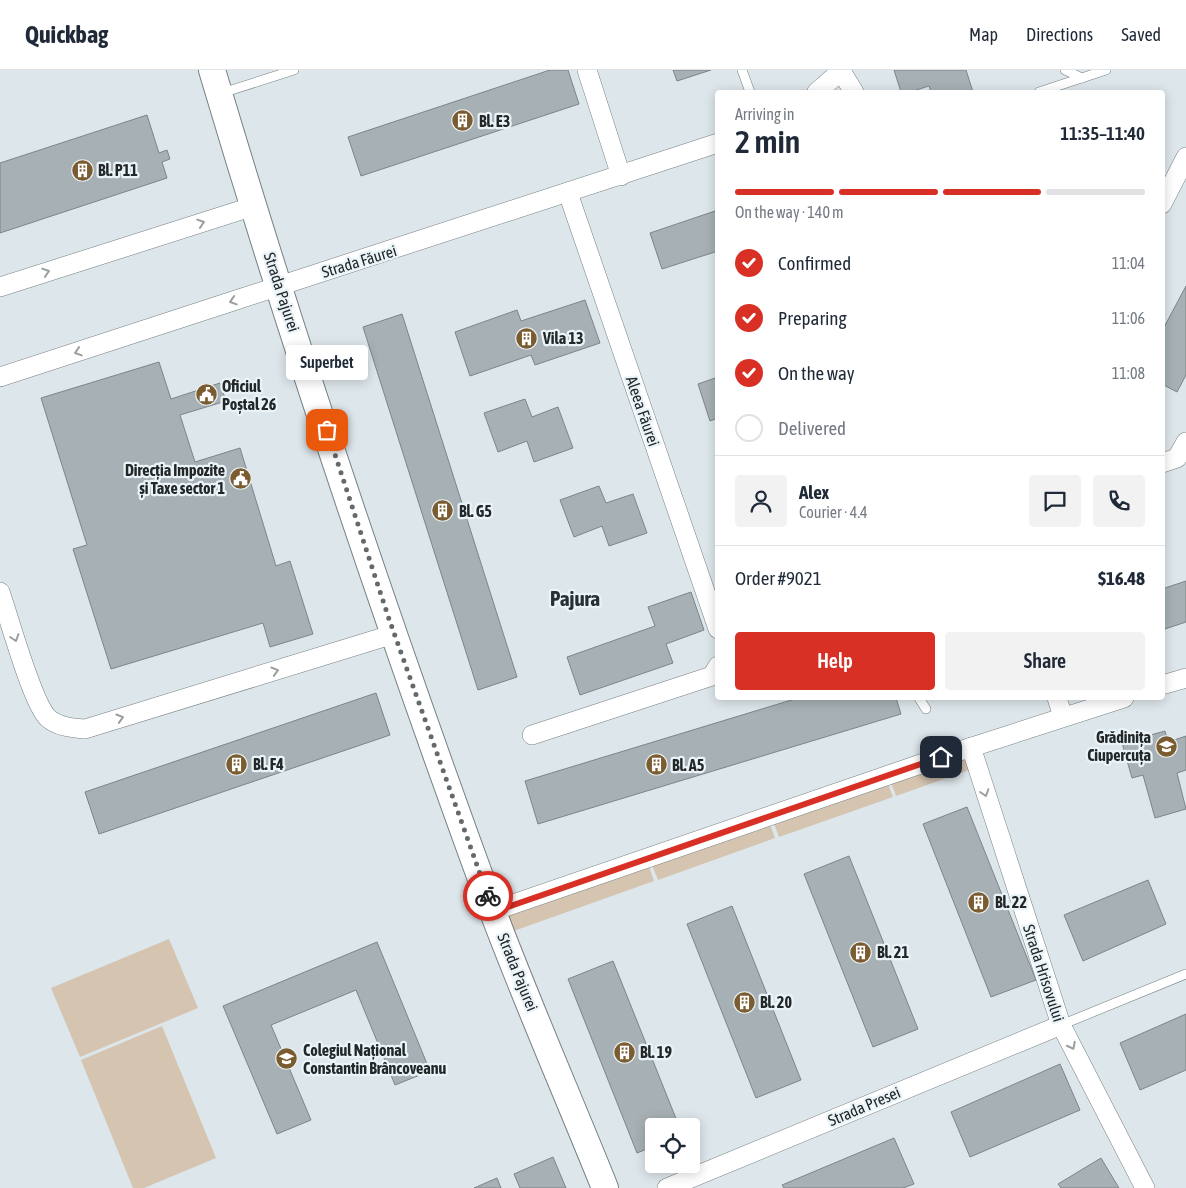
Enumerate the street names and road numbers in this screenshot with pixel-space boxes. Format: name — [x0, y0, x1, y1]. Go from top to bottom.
street label: Strada Făurei — [319, 241, 399, 281]
street label: Strada Pajurei — [260, 250, 303, 334]
street label: Aleea Făurei — [623, 374, 663, 448]
street label: Strada Hrisovului — [1020, 922, 1068, 1024]
street label: Strada Pajurei — [493, 930, 542, 1014]
street label: Strada Presei — [825, 1083, 903, 1129]

